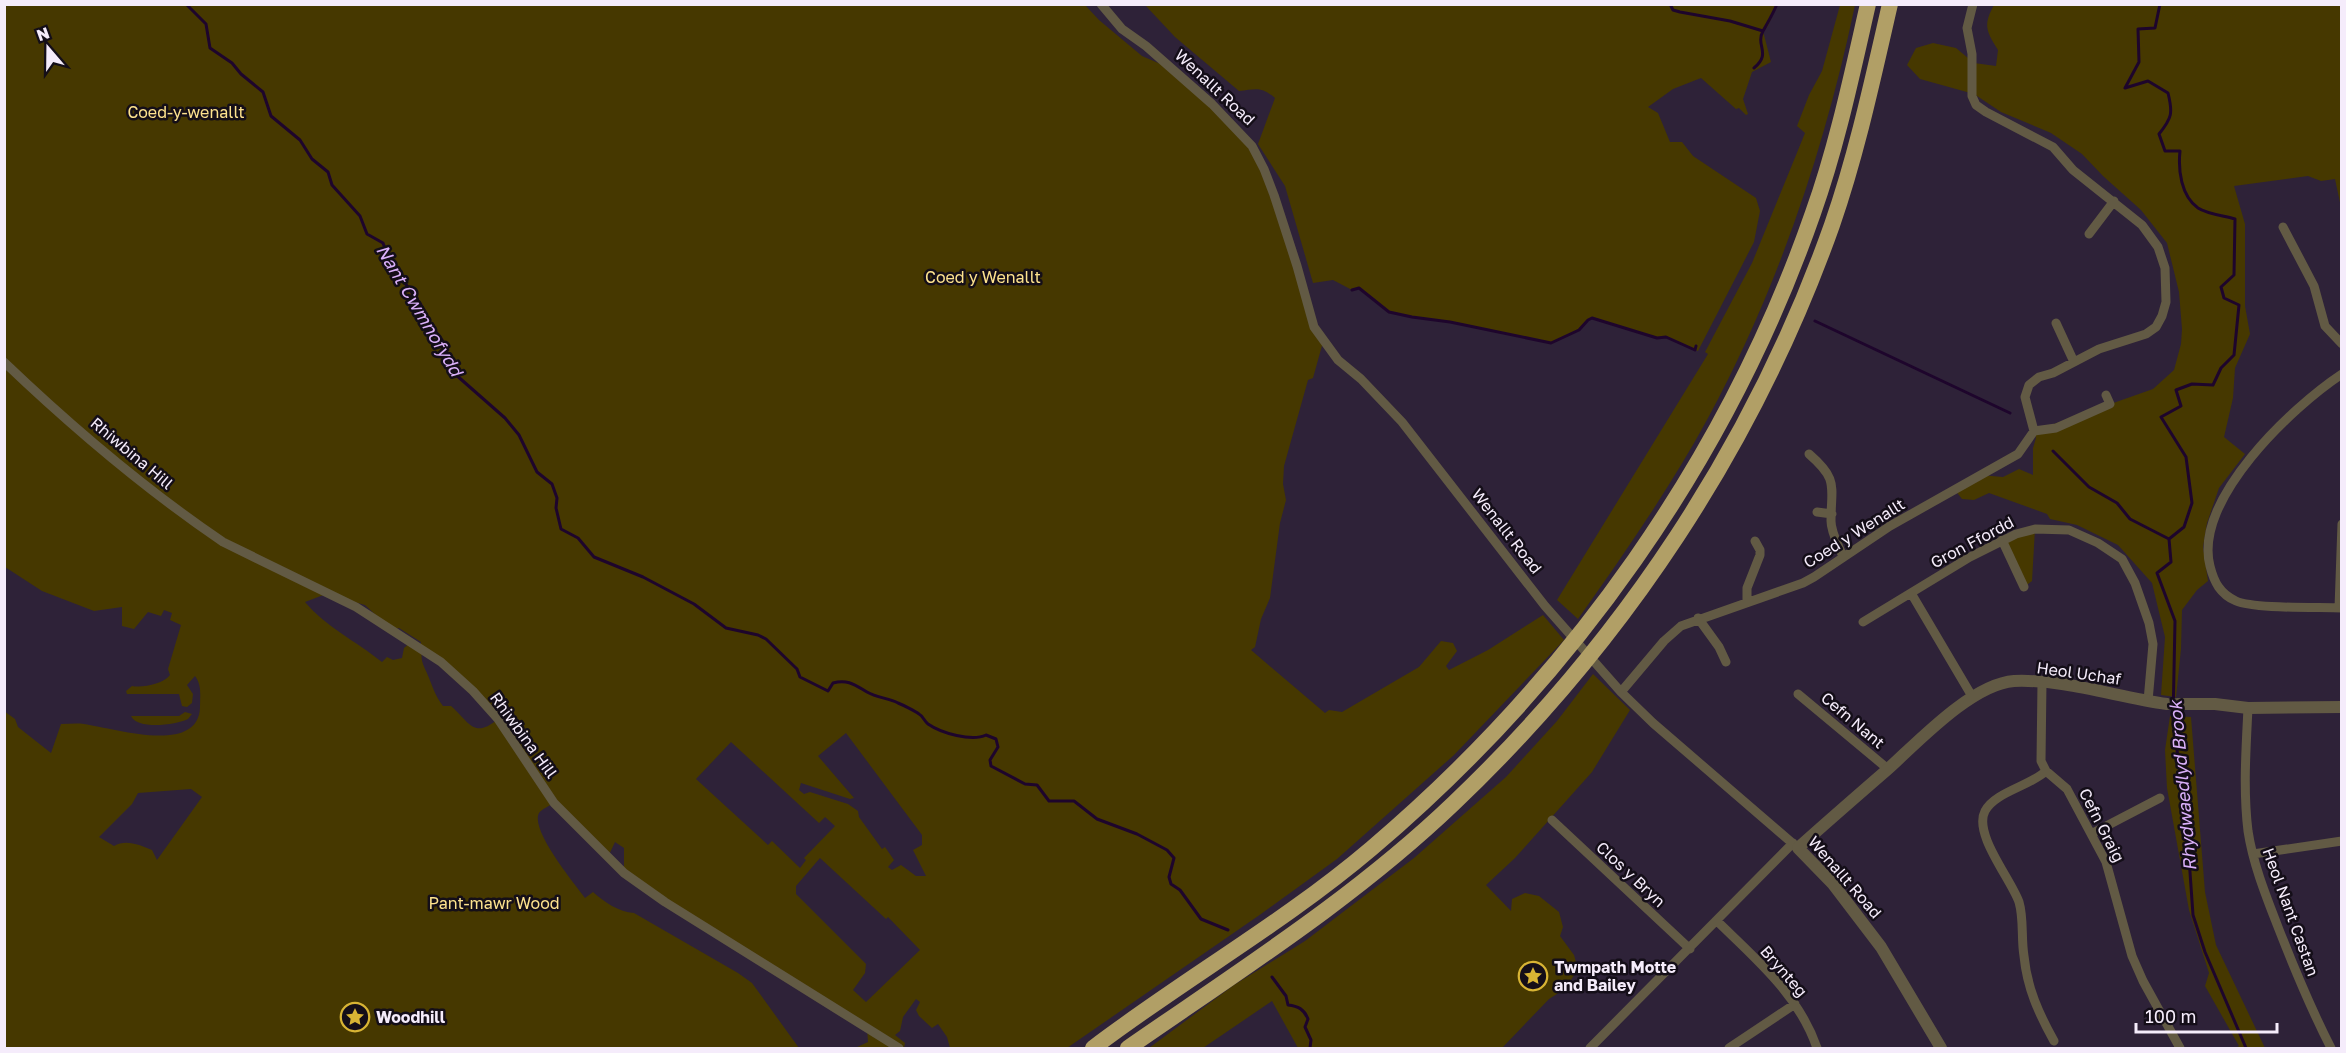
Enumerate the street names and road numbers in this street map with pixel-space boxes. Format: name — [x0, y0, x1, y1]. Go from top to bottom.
street label: Wenallt Road — [1171, 45, 1259, 129]
street label: Rhiwbina Hill — [87, 413, 177, 493]
street label: Wenallt Road — [1468, 484, 1546, 578]
street label: Coed y Wenallt — [1800, 494, 1908, 572]
street label: Gron Ffordd — [1927, 512, 2017, 572]
street label: Heol Uchaf — [2035, 657, 2123, 689]
street label: Rhiwbina Hill — [486, 688, 562, 782]
street label: Cefn Nant — [1817, 688, 1889, 752]
street label: Cefn Graig — [2075, 785, 2129, 865]
street label: Wenallt Road — [1804, 832, 1886, 922]
street label: Clos y Bryn — [1592, 837, 1670, 911]
street label: Heol Nant Castan — [2258, 845, 2324, 979]
street label: Brynteg — [1756, 941, 1812, 1001]

